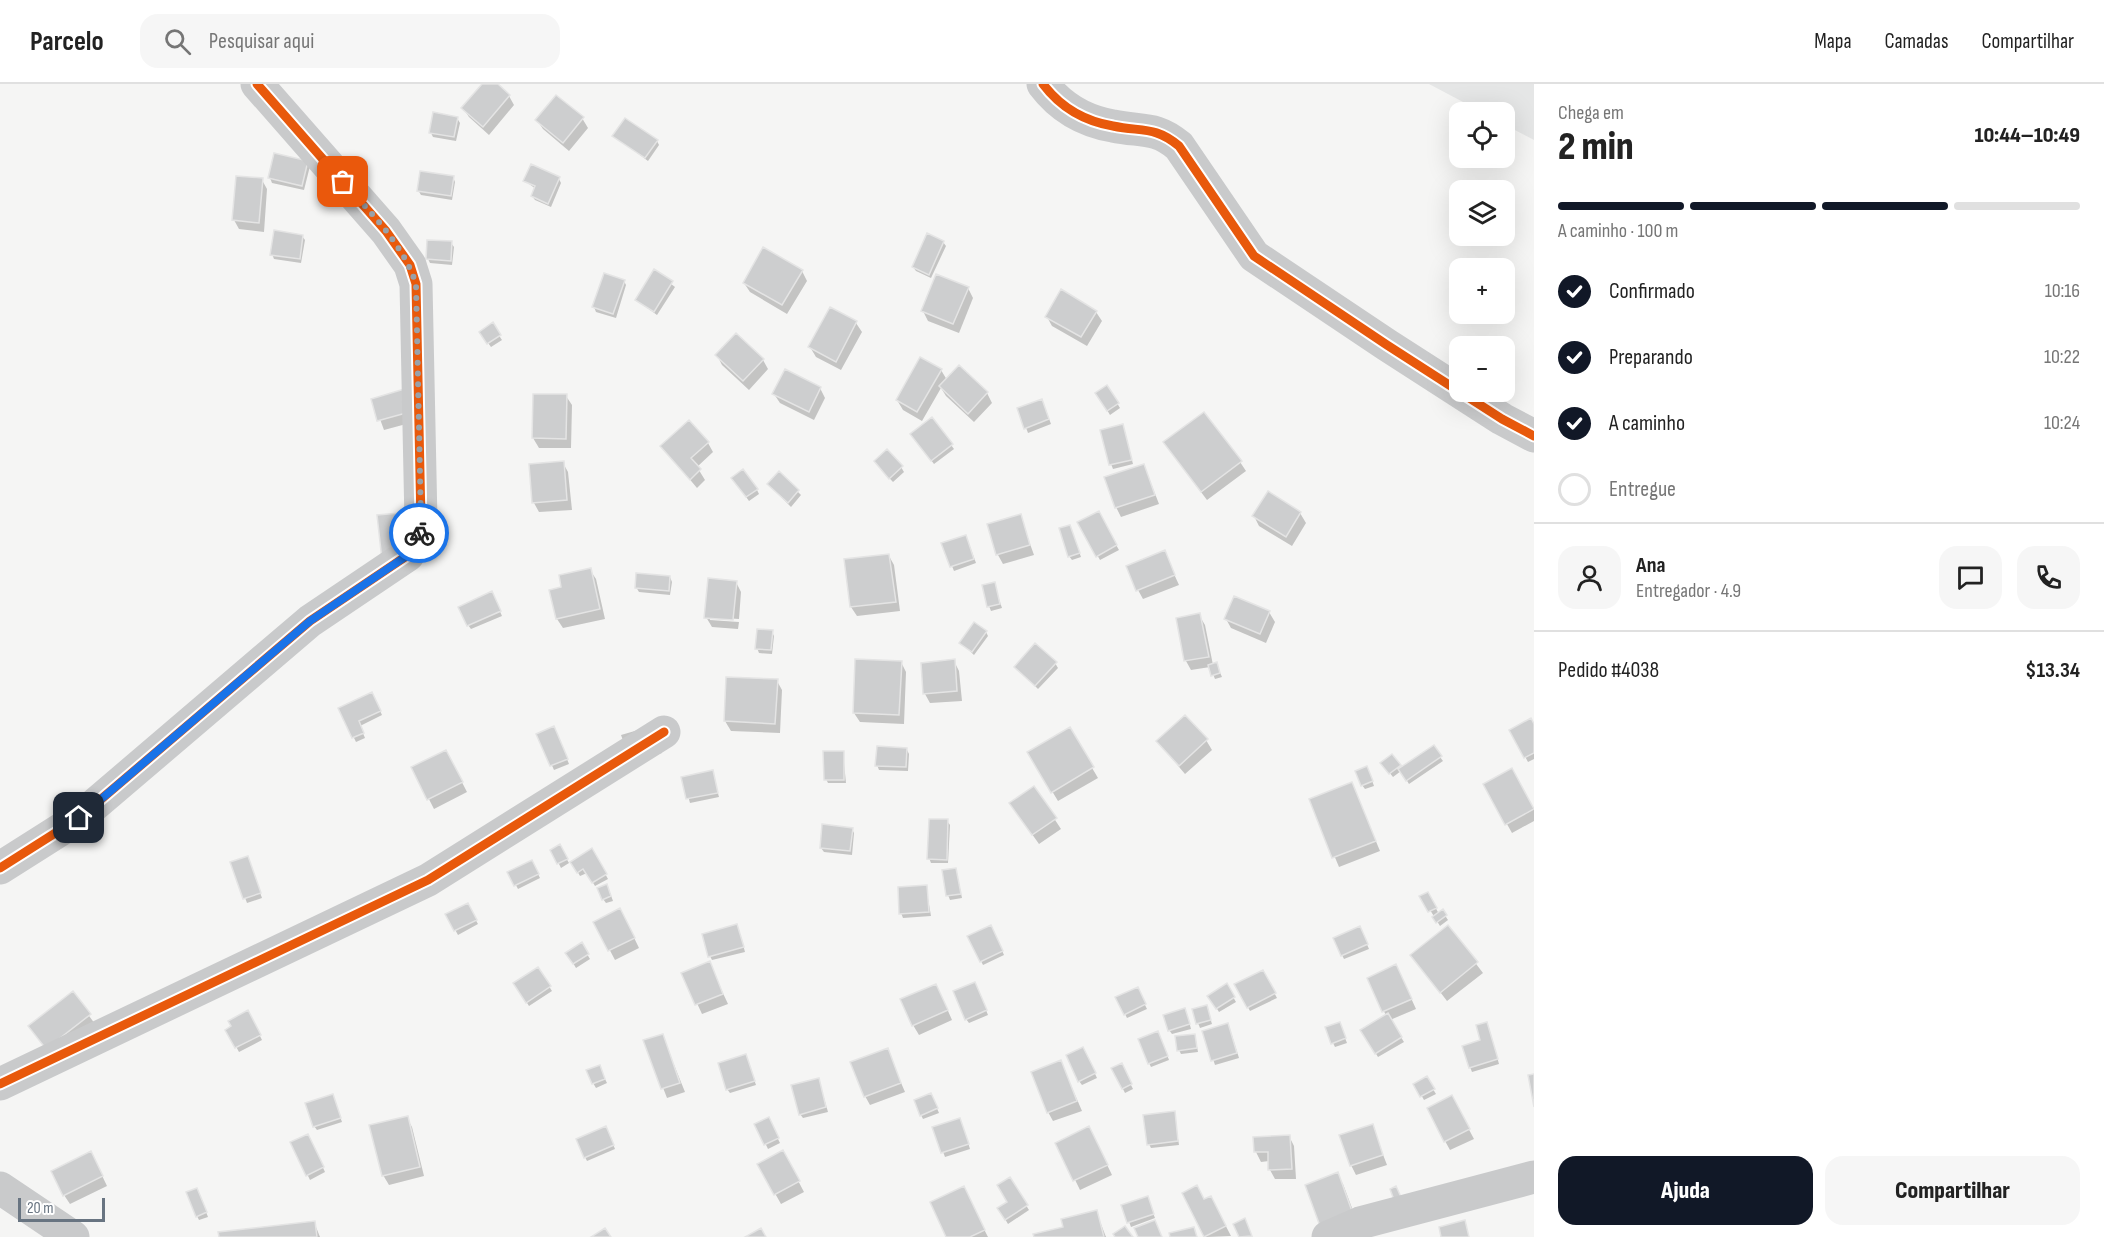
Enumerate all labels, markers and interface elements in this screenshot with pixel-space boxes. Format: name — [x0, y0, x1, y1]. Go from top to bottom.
search box — [140, 14, 560, 68]
text: Parcelo — [30, 25, 104, 58]
icon: search — [161, 25, 194, 58]
text: Pesquisar aqui — [209, 28, 314, 55]
text: Mapa — [1814, 29, 1852, 54]
text: Camadas — [1885, 29, 1948, 54]
text: Compartilhar — [1981, 29, 2074, 54]
text: Chega em — [1558, 101, 1624, 125]
map controls — [1449, 102, 1515, 402]
button: locate — [1449, 102, 1515, 168]
text: 10:44–10:49 — [1974, 122, 2080, 149]
text: 2 min — [1558, 124, 1634, 171]
pin — [317, 156, 368, 207]
icon: bag — [326, 165, 359, 198]
button: layers — [1449, 180, 1515, 246]
text: A caminho · 100 m — [1558, 219, 1678, 243]
button: + — [1449, 258, 1515, 324]
icon: check — [1558, 275, 1591, 308]
text: Confirmado — [1609, 278, 1695, 305]
text: 10:16 — [2045, 279, 2080, 303]
button: − — [1449, 336, 1515, 402]
icon: check — [1558, 341, 1591, 374]
text: Preparando — [1609, 344, 1693, 371]
text: 10:22 — [2044, 345, 2080, 369]
icon: check — [1558, 407, 1591, 440]
text: A caminho — [1609, 410, 1685, 437]
text: 10:24 — [2044, 411, 2080, 435]
text: Entregue — [1609, 476, 1676, 503]
courier — [389, 503, 449, 563]
icon: bike — [403, 517, 436, 550]
button: person — [1558, 546, 1621, 609]
button: chat — [1939, 546, 2002, 609]
button: phone — [2017, 546, 2080, 609]
text: Ana — [1636, 552, 1666, 579]
text: Entregador · 4.9 — [1636, 579, 1741, 603]
text: Pedido #4038 — [1558, 657, 1659, 684]
text: $13.34 — [2025, 657, 2080, 684]
pin — [53, 792, 104, 843]
icon: home — [62, 801, 95, 834]
button: Ajuda — [1558, 1156, 1813, 1225]
button: Compartilhar — [1825, 1156, 2080, 1225]
scale bar — [18, 1195, 105, 1222]
text: 20 m — [27, 1199, 54, 1218]

